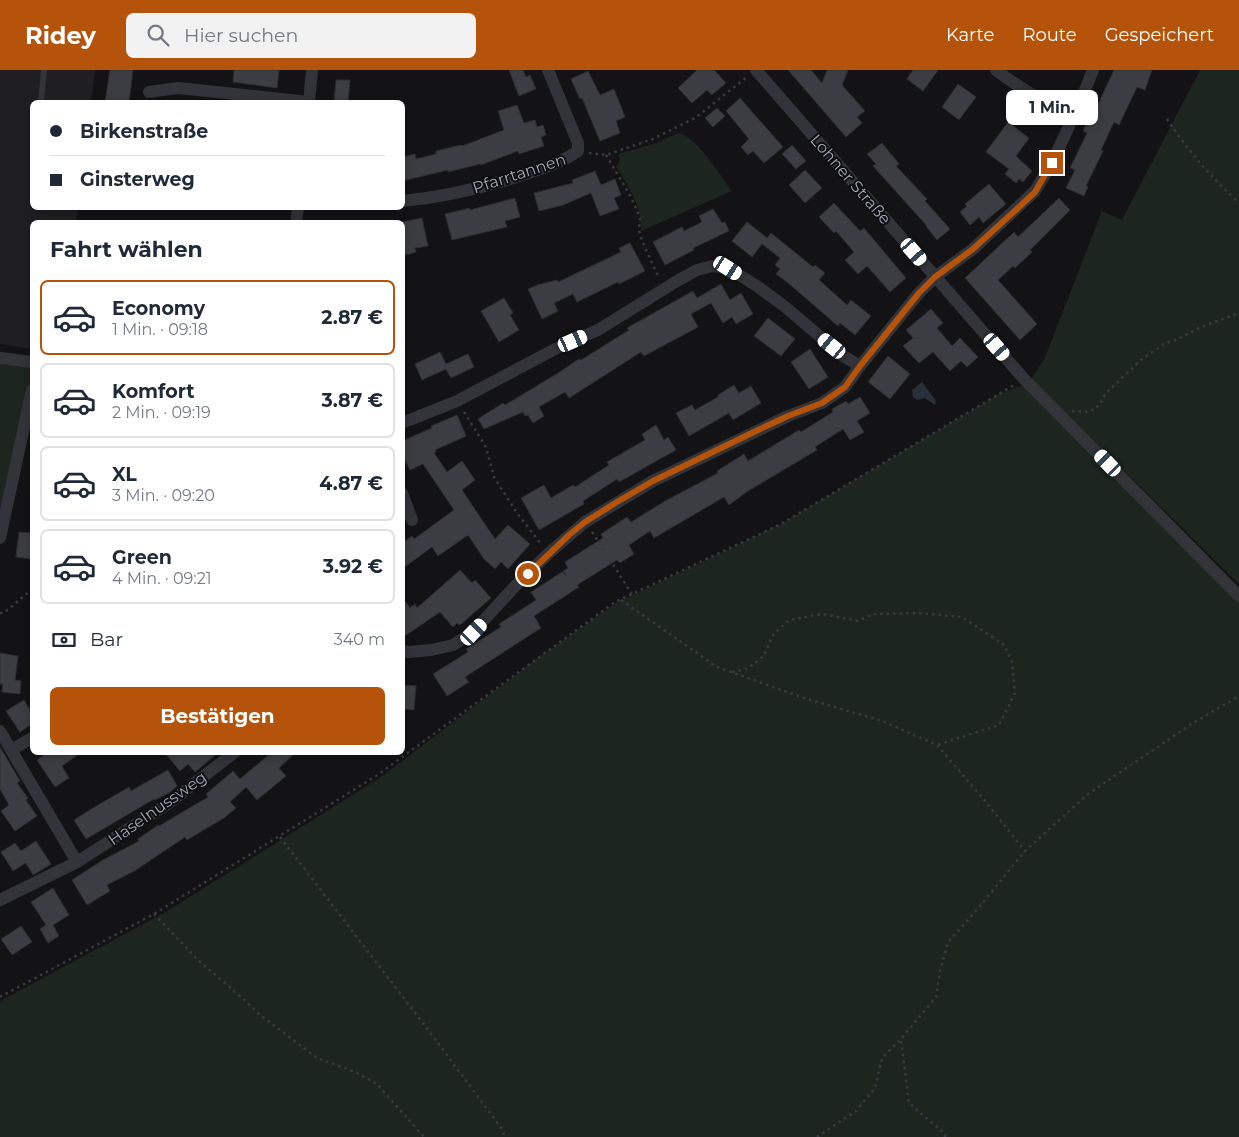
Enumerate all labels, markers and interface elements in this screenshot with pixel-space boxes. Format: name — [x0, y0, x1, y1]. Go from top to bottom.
search box — [126, 13, 476, 58]
text: Ridey — [25, 21, 96, 50]
icon: search — [144, 21, 172, 49]
text: Hier suchen — [184, 24, 298, 47]
text: Karte — [946, 24, 994, 46]
text: Route — [1022, 24, 1077, 46]
text: Gespeichert — [1105, 24, 1214, 46]
callout: 1 Min. — [1006, 91, 1098, 126]
text: 1 Min. — [1029, 98, 1075, 117]
text: Birkenstraße — [80, 120, 208, 143]
street label: Lohner Straße — [806, 130, 895, 228]
street label: Pfarrtannen — [470, 149, 568, 197]
route end — [1041, 152, 1063, 174]
text: Ginsterweg — [80, 168, 195, 191]
text: Fahrt wählen — [50, 236, 203, 263]
car — [898, 236, 929, 268]
car — [711, 254, 744, 282]
icon: car — [52, 295, 97, 340]
text: Economy — [112, 297, 205, 320]
text: 2.87 € — [321, 306, 383, 329]
text: 1 Min. · 09:18 — [112, 320, 208, 339]
car — [556, 328, 589, 354]
car — [815, 331, 848, 361]
car — [981, 331, 1012, 363]
icon: car — [52, 378, 97, 423]
text: Komfort — [112, 380, 194, 403]
text: 3.87 € — [321, 389, 383, 412]
text: 2 Min. · 09:19 — [112, 403, 211, 422]
car — [1092, 447, 1123, 479]
icon: car — [52, 461, 97, 506]
text: XL — [112, 463, 137, 486]
text: 4.87 € — [319, 472, 383, 495]
text: 3 Min. · 09:20 — [112, 486, 215, 505]
icon: car — [52, 544, 97, 589]
text: Green — [112, 546, 172, 569]
text: 3.92 € — [323, 555, 383, 578]
route start — [517, 563, 539, 585]
text: 4 Min. · 09:21 — [112, 569, 212, 588]
car — [458, 616, 489, 648]
icon: cash — [50, 626, 78, 654]
text: Bar — [90, 628, 123, 651]
text: 340 m — [334, 630, 385, 649]
button: Bestätigen — [50, 687, 385, 745]
street label: Haselnussweg — [104, 767, 210, 849]

